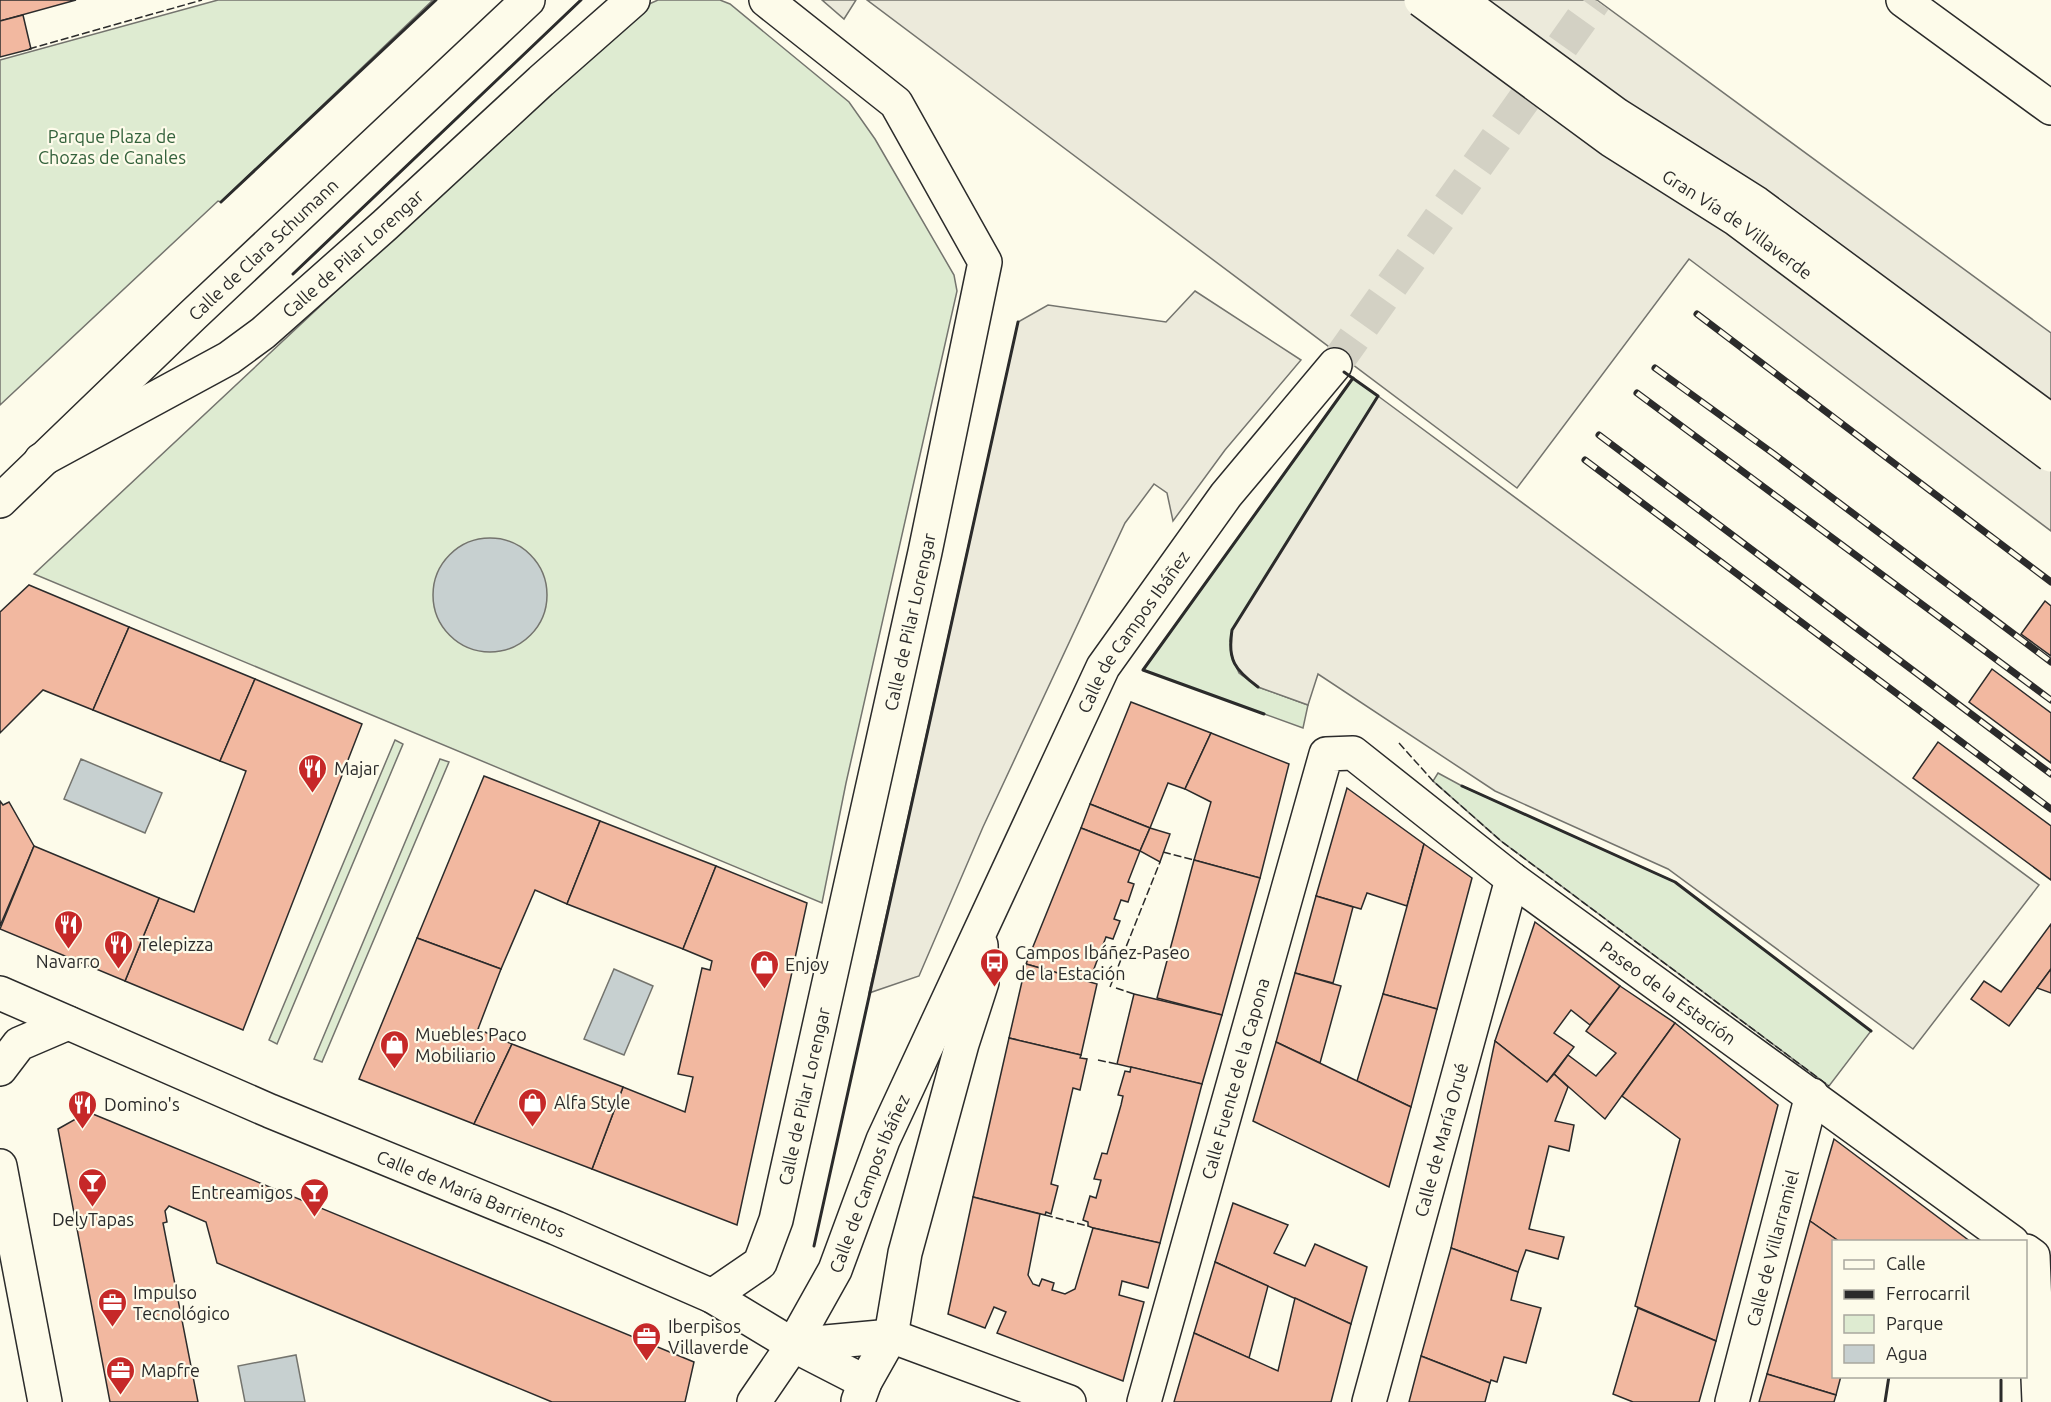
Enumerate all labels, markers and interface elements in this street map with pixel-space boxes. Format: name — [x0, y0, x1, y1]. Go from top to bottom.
park label: Parque Plaza de Chozas de Canales — [38, 126, 186, 167]
street label: Gran Vía de Villaverde — [1659, 165, 1816, 283]
street label: Calle de Clara Schumann — [184, 174, 342, 324]
street label: Calle de Pilar Lorengar — [278, 185, 427, 321]
street label: Calle de Pilar Lorengar — [880, 531, 939, 713]
street label: Calle de Campos Ibáñez — [1073, 547, 1193, 716]
restaurant icon: Majar — [297, 752, 329, 794]
place label: Majar — [334, 758, 380, 778]
restaurant icon: Navarro — [52, 908, 84, 950]
restaurant icon: Telepizza — [102, 928, 134, 970]
place label: Telepizza — [139, 934, 213, 954]
street label: Paseo de la Estación — [1596, 936, 1740, 1048]
place label: Campos Ibáñez-Paseo de la Estación — [1015, 942, 1190, 983]
bus stop icon: Campos Ibáñez-Paseo de la Estación — [978, 946, 1010, 988]
shop icon: Enjoy — [748, 948, 780, 990]
place label: Navarro — [36, 951, 100, 971]
place label: Enjoy — [785, 954, 829, 974]
street label: Calle Fuente de la Capona — [1197, 976, 1273, 1182]
street label: Calle de Pilar Lorengar — [774, 1005, 833, 1187]
place label: Muebles Paco Mobiliario — [415, 1024, 527, 1065]
shop icon: Muebles Paco Mobiliario — [378, 1028, 410, 1070]
street label: Calle de María Orué — [1410, 1060, 1471, 1219]
shop icon: Alfa Style — [517, 1086, 549, 1128]
restaurant icon: Domino's — [67, 1088, 99, 1130]
street label: Calle de Campos Ibáñez — [825, 1091, 913, 1275]
place label: Alfa Style — [554, 1092, 630, 1112]
place label: Domino's — [104, 1094, 180, 1114]
street label: Calle de María Barrientos — [374, 1146, 569, 1241]
bar icon: DelyTapas — [77, 1166, 109, 1208]
street label: Calle de Villarramiel — [1742, 1167, 1802, 1329]
bar icon: Entreamigos — [298, 1176, 330, 1218]
place label: Entreamigos — [191, 1182, 293, 1202]
place label: DelyTapas — [52, 1209, 134, 1229]
legend — [1832, 1240, 2027, 1378]
text: Calle — [1886, 1253, 1926, 1273]
place label: Impulso Tecnológico — [133, 1282, 230, 1323]
text: Ferrocarril — [1886, 1283, 1970, 1303]
office icon: Impulso Tecnológico — [96, 1286, 128, 1328]
text: Parque — [1886, 1313, 1943, 1333]
place label: Iberpisos Villaverde — [668, 1316, 749, 1357]
office icon: Iberpisos Villaverde — [631, 1320, 663, 1362]
text: Agua — [1886, 1343, 1928, 1363]
office icon: Mapfre — [104, 1354, 136, 1396]
place label: Mapfre — [141, 1360, 200, 1380]

